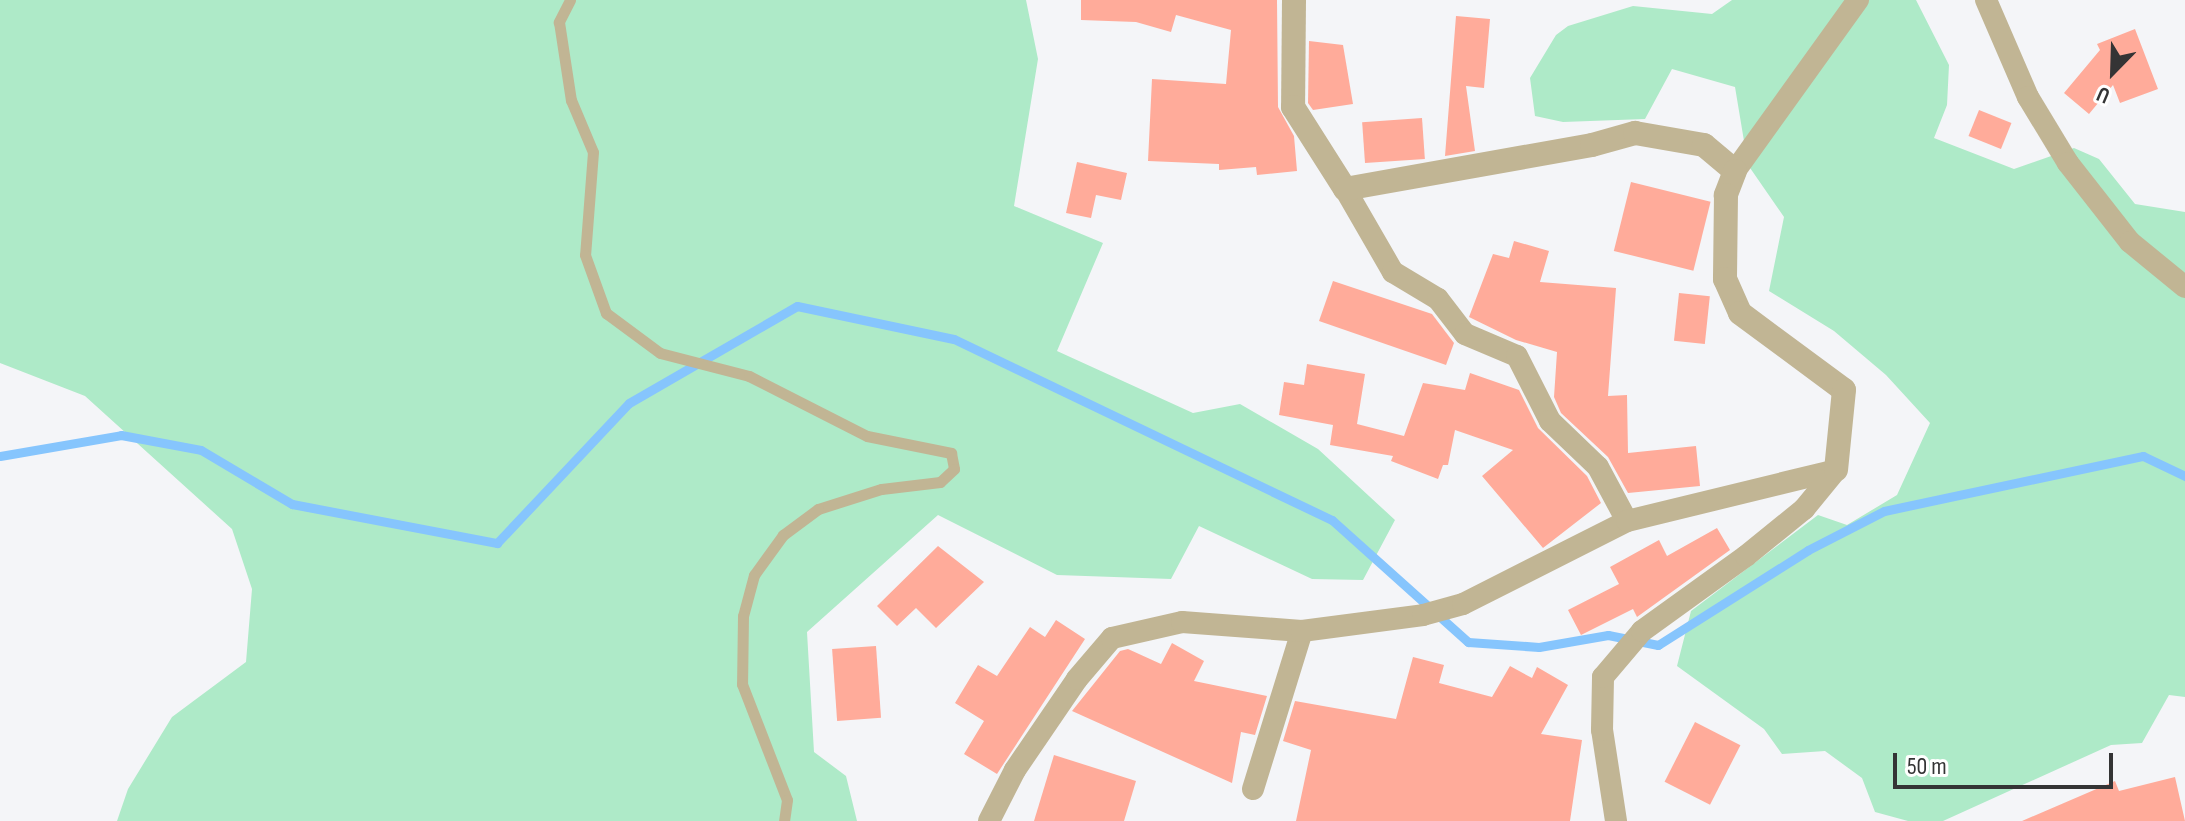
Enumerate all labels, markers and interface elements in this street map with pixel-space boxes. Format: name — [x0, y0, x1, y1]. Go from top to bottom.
north arrow — [2073, 32, 2153, 112]
text: U — [2093, 80, 2114, 109]
scale bar — [1897, 737, 2117, 787]
text: 50 m — [1907, 752, 1947, 781]

